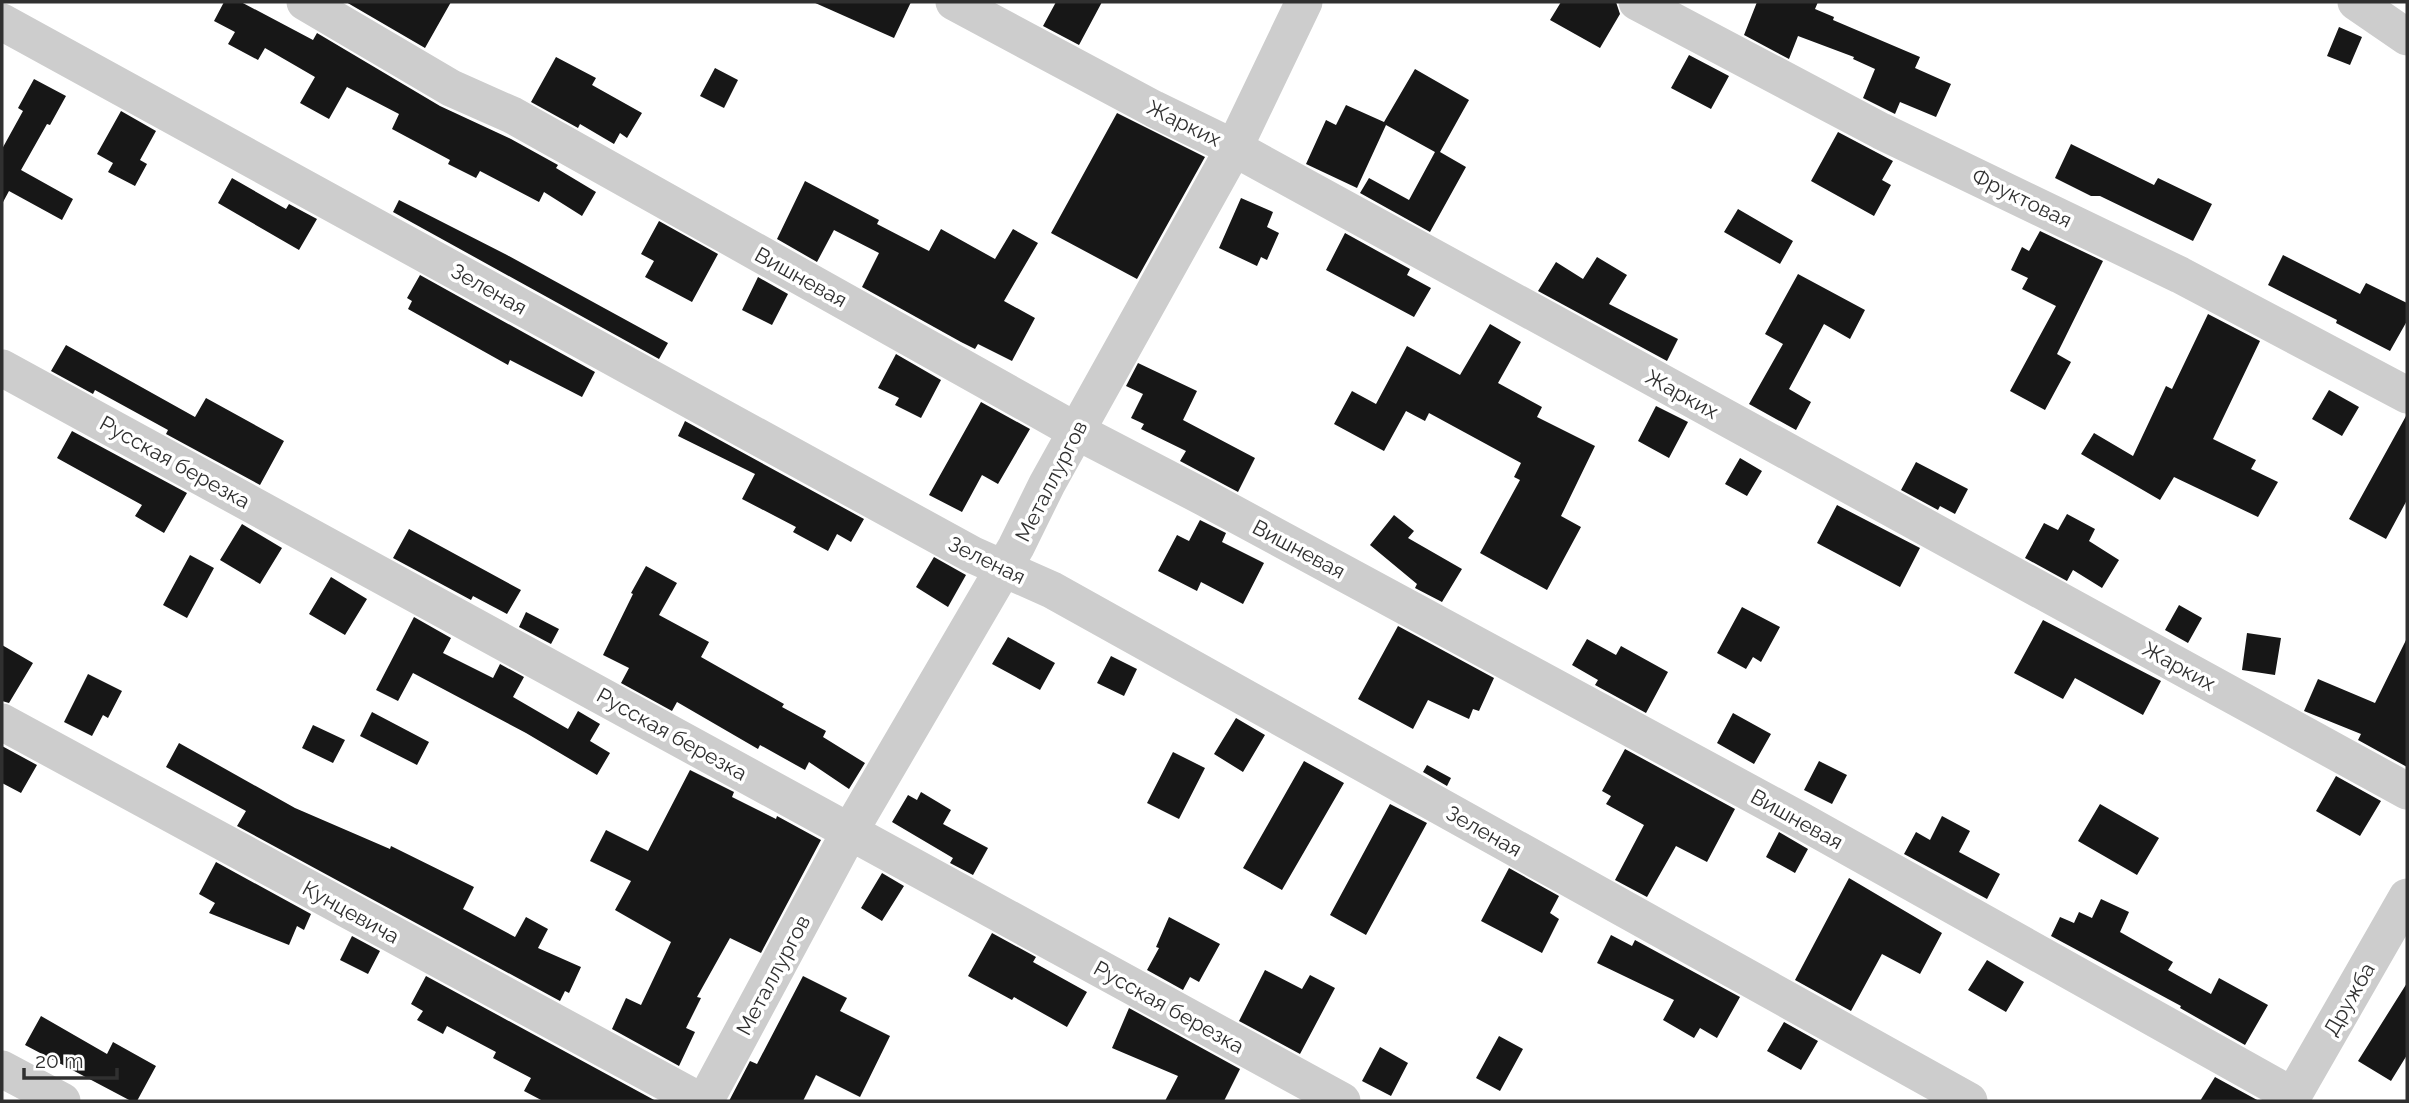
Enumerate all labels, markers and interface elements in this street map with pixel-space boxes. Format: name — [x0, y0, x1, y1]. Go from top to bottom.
street label: Жарких — [1143, 94, 1225, 152]
street label: Фруктовая — [1968, 163, 2076, 233]
street label: Вишневая — [751, 241, 851, 313]
street label: Зеленая — [447, 258, 531, 320]
street label: Жарких — [1641, 364, 1723, 424]
street label: Русская березка — [96, 410, 254, 514]
street label: Металлургов — [1010, 416, 1092, 546]
street label: Вишневая — [1248, 514, 1350, 584]
street label: Зеленая — [944, 531, 1030, 589]
street label: Жарких — [2138, 636, 2220, 696]
street label: Русская березка — [593, 682, 751, 786]
street label: Вишневая — [1747, 783, 1847, 855]
street label: Зеленая — [1442, 800, 1526, 862]
street label: Кунцевича — [298, 875, 404, 949]
street label: Металлургов — [731, 911, 815, 1039]
street label: Русская березка — [1090, 955, 1248, 1059]
street label: Дружба — [2318, 958, 2380, 1040]
scale bar — [24, 1036, 117, 1080]
text: 20 m — [35, 1048, 83, 1073]

